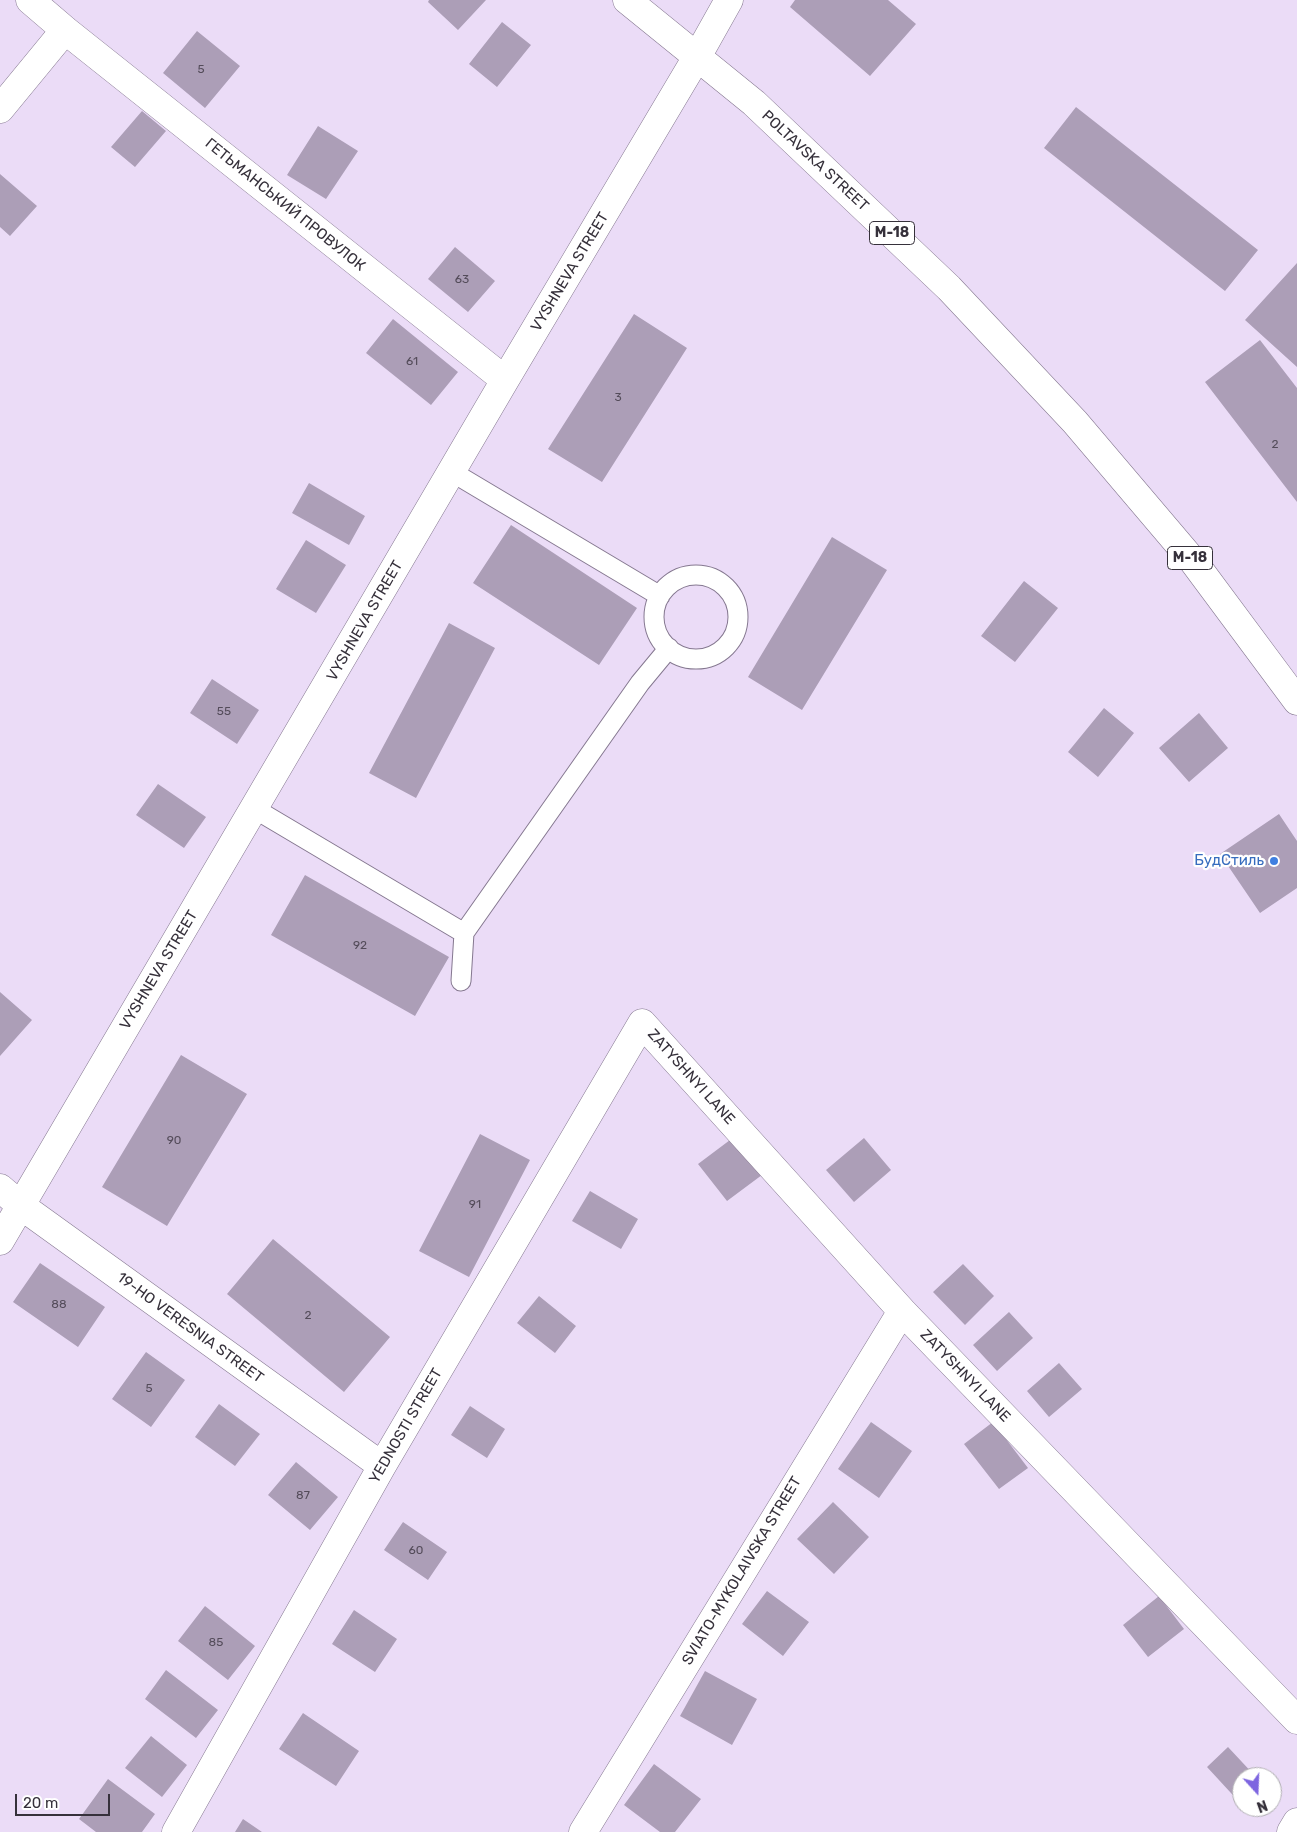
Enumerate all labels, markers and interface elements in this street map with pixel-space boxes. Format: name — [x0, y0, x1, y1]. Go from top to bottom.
house number: 5 — [197, 63, 205, 77]
street label: POLTAVSKA STREET — [758, 107, 872, 215]
street label: ГЕТЬМАНСЬКИЙ ПРОВУЛОК — [201, 135, 369, 275]
street label: VYSHNEVA STREET — [527, 209, 613, 335]
road number: М-18 — [870, 222, 914, 244]
house number: 63 — [455, 273, 469, 287]
house number: 61 — [406, 355, 418, 369]
house number: 3 — [614, 391, 622, 405]
house number: 2 — [1271, 438, 1279, 452]
road number: М-18 — [1168, 546, 1212, 570]
street label: VYSHNEVA STREET — [323, 558, 407, 684]
house number: 55 — [217, 705, 231, 719]
place label: БудСтиль — [1194, 852, 1264, 870]
marker: БудСтиль — [1268, 855, 1280, 867]
street label: VYSHNEVA STREET — [116, 907, 202, 1033]
house number: 92 — [353, 939, 367, 953]
street label: ZATYSHNYI LANE — [644, 1026, 738, 1128]
house number: 90 — [167, 1134, 181, 1148]
house number: 91 — [469, 1198, 481, 1212]
street label: 19-HO VERESNIA STREET — [113, 1269, 267, 1387]
house number: 88 — [51, 1298, 67, 1312]
house number: 2 — [304, 1309, 312, 1323]
street label: ZATYSHNYI LANE — [916, 1326, 1014, 1426]
street label: YEDNOSTI STREET — [366, 1365, 446, 1487]
house number: 5 — [145, 1382, 153, 1396]
street label: SVIATO-MYKOLAIVSKA STREET — [679, 1474, 805, 1668]
house number: 87 — [296, 1489, 310, 1503]
house number: 60 — [409, 1544, 423, 1558]
house number: 85 — [209, 1636, 223, 1650]
north arrow — [1232, 1767, 1282, 1817]
scale bar — [18, 1784, 112, 1816]
text: 20 m — [23, 1794, 58, 1812]
text: N — [1254, 1796, 1270, 1815]

